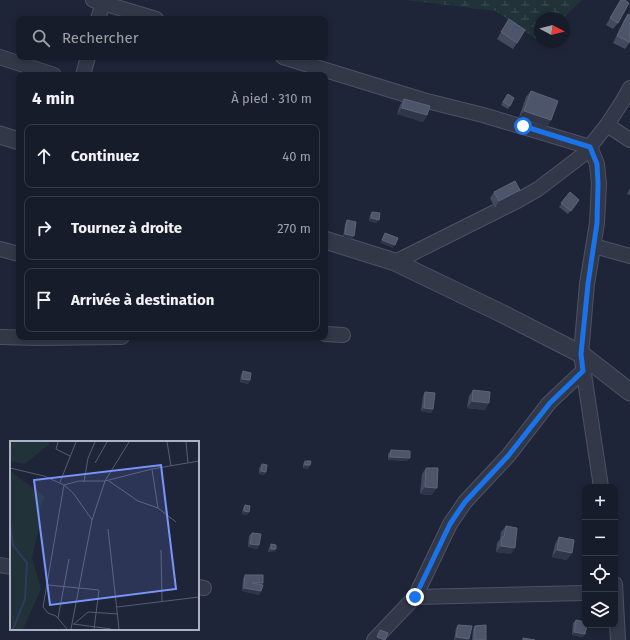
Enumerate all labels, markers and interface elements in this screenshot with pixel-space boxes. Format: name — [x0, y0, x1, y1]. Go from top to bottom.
north arrow — [534, 12, 570, 48]
search box — [16, 16, 328, 60]
icon: search — [30, 27, 52, 49]
text: Rechercher — [62, 29, 138, 47]
text: 4 min — [32, 88, 75, 109]
text: À pied · 310 m — [231, 91, 312, 106]
route start — [514, 117, 532, 135]
icon: ahead — [33, 145, 55, 167]
text: Continuez — [71, 147, 139, 165]
text: 40 m — [282, 149, 311, 164]
icon: right — [33, 217, 55, 239]
text: Tournez à droite — [71, 219, 182, 237]
text: 270 m — [277, 221, 311, 236]
icon: arrive — [33, 289, 55, 311]
text: Arrivée à destination — [71, 291, 214, 309]
inset map — [10, 441, 199, 630]
map controls — [582, 484, 618, 628]
button: + — [582, 484, 618, 520]
button: − — [582, 520, 618, 556]
button: locate — [582, 556, 618, 592]
route end — [406, 588, 424, 606]
button: layers — [582, 592, 618, 628]

